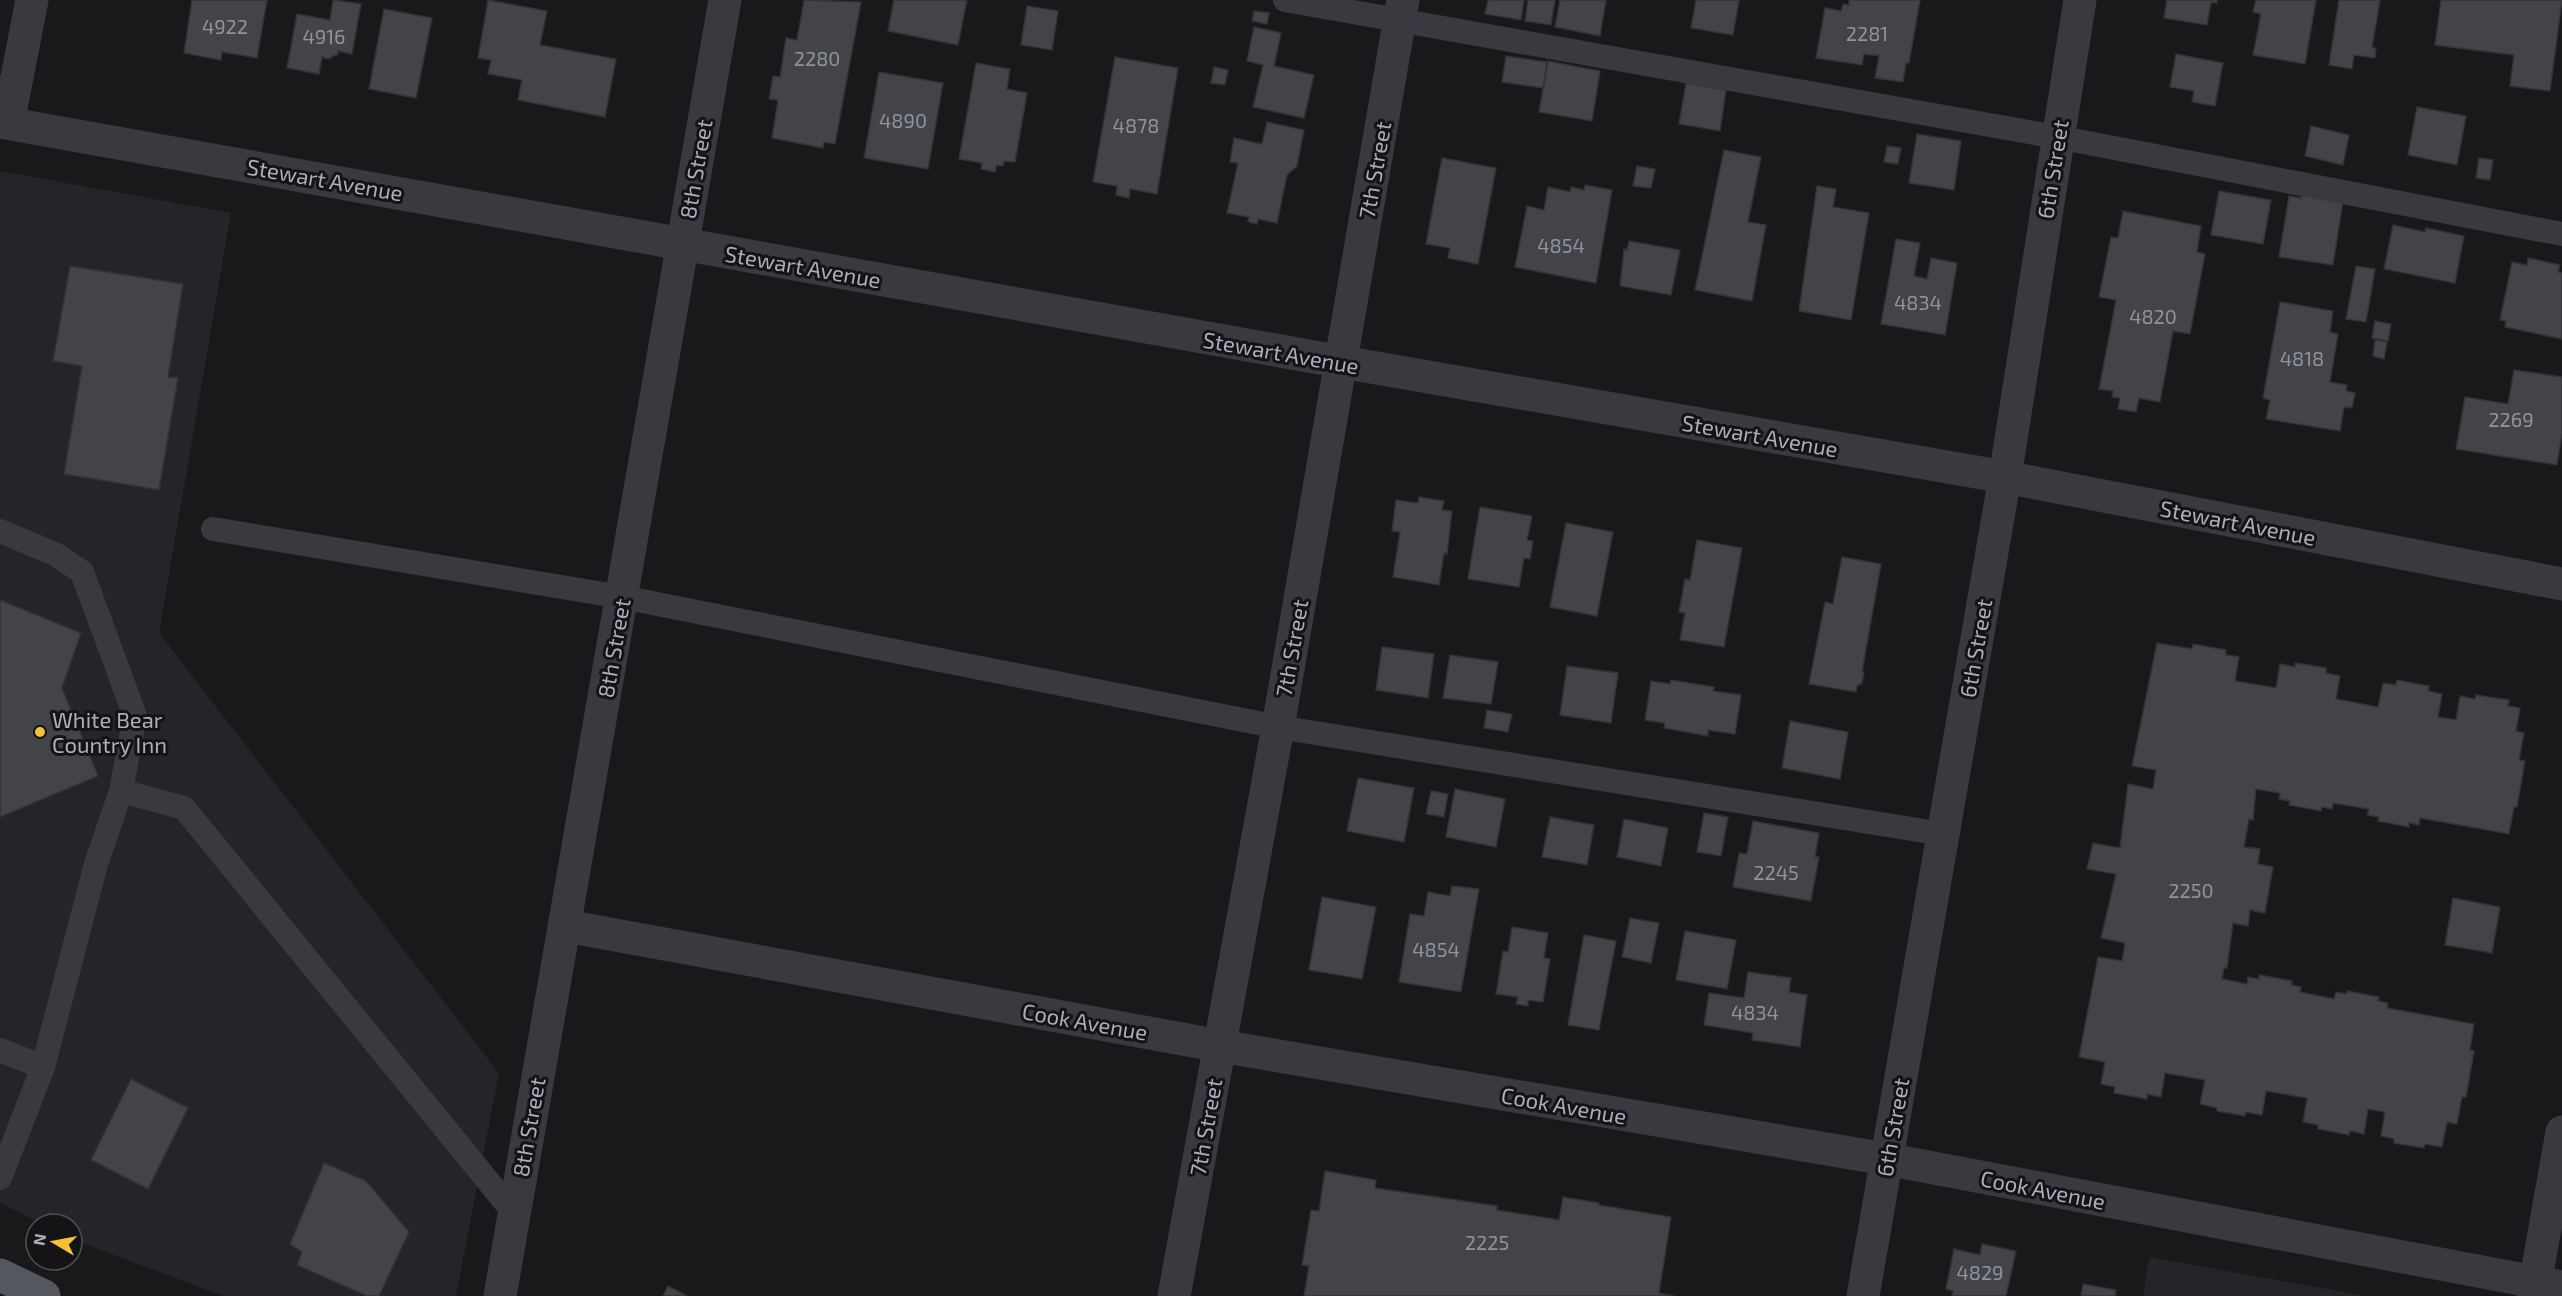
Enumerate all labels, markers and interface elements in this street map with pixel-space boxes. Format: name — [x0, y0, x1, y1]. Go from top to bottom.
house number: 4922 — [202, 14, 248, 38]
house number: 2281 — [1846, 21, 1888, 45]
house number: 4916 — [302, 24, 346, 48]
house number: 2280 — [794, 46, 840, 70]
house number: 4890 — [879, 108, 927, 132]
house number: 4878 — [1113, 113, 1159, 137]
street label: 8th Street — [673, 117, 717, 221]
street label: 6th Street — [2031, 118, 2073, 220]
street label: 7th Street — [1353, 119, 1395, 221]
street label: Stewart Avenue — [245, 152, 405, 206]
house number: 4854 — [1537, 233, 1585, 257]
street label: Stewart Avenue — [723, 239, 883, 293]
house number: 4834 — [1894, 290, 1942, 314]
house number: 4820 — [2129, 304, 2177, 328]
street label: Stewart Avenue — [1201, 325, 1361, 379]
house number: 4818 — [2280, 346, 2324, 370]
house number: 2269 — [2488, 407, 2534, 431]
street label: Stewart Avenue — [1680, 408, 1840, 462]
street label: Stewart Avenue — [2158, 494, 2318, 550]
street label: 8th Street — [591, 596, 635, 700]
street label: 7th Street — [1270, 597, 1312, 699]
street label: 6th Street — [1954, 597, 1996, 699]
place label: White Bear Country Inn — [52, 706, 167, 757]
marker: White Bear Country Inn — [33, 725, 47, 739]
house number: 2245 — [1753, 860, 1799, 884]
house number: 2250 — [2168, 878, 2214, 902]
house number: 4854 — [1412, 937, 1460, 961]
street label: Cook Avenue — [1020, 997, 1150, 1045]
house number: 4834 — [1731, 1000, 1779, 1024]
street label: 8th Street — [506, 1075, 550, 1179]
street label: 7th Street — [1184, 1076, 1226, 1178]
street label: 6th Street — [1871, 1076, 1913, 1178]
street label: Cook Avenue — [1499, 1081, 1629, 1129]
street label: Cook Avenue — [1978, 1164, 2108, 1214]
north arrow — [24, 1212, 84, 1272]
house number: 2225 — [1465, 1230, 1509, 1254]
text: N — [28, 1232, 49, 1247]
house number: 4829 — [1956, 1260, 2004, 1284]

